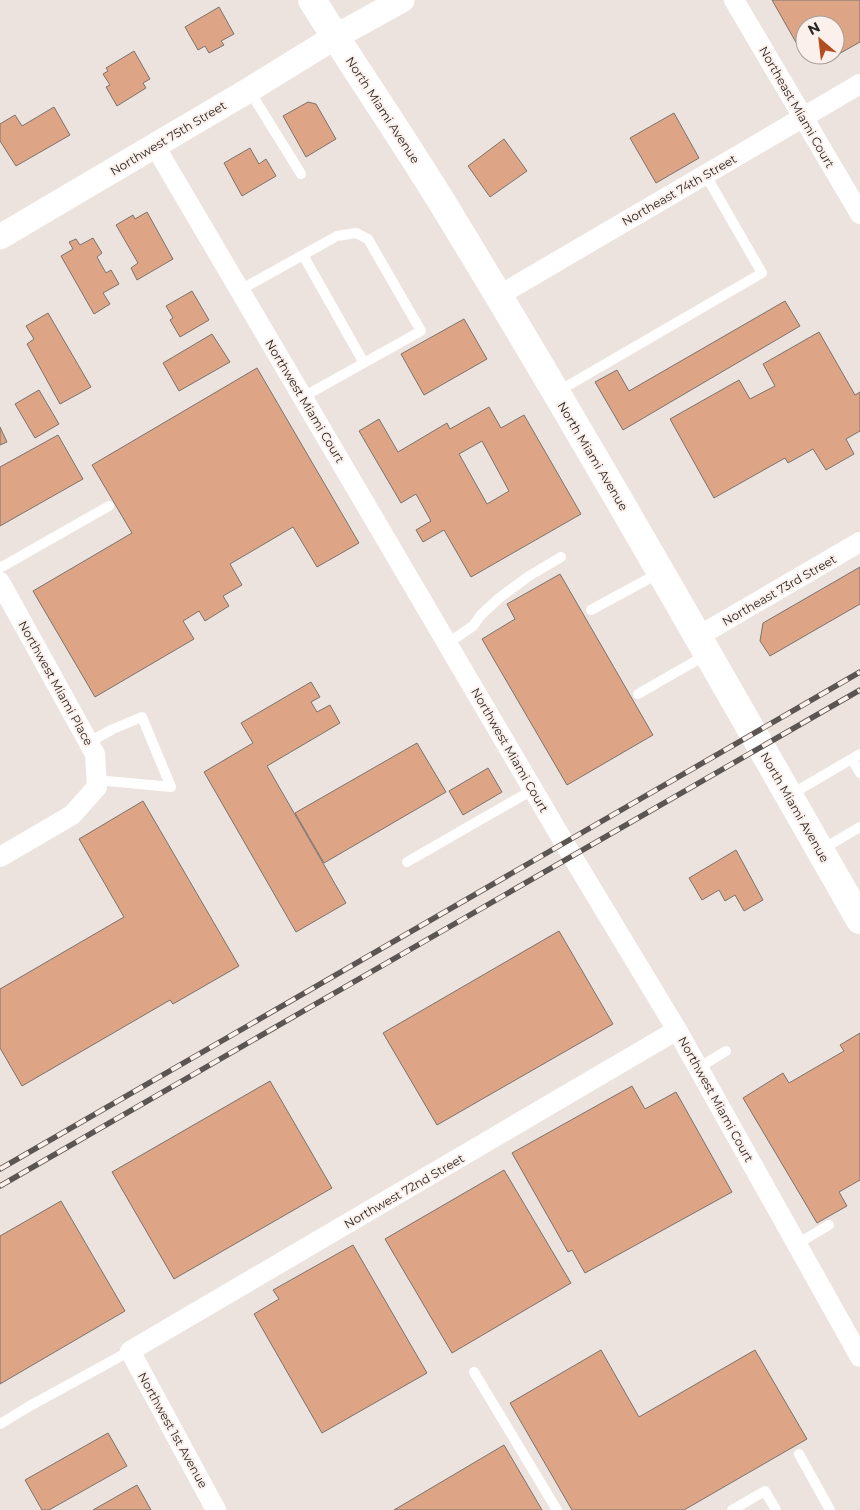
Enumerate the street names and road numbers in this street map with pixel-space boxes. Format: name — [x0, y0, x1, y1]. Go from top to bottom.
street label: Northeast Miami Court — [756, 44, 838, 171]
street label: North Miami Avenue — [343, 54, 423, 166]
street label: Northwest 75th Street — [107, 97, 229, 179]
street label: Northeast 74th Street — [619, 151, 739, 229]
street label: Northwest Miami Court — [262, 337, 348, 465]
street label: North Miami Avenue — [554, 399, 632, 513]
street label: Northeast 73rd Street — [719, 551, 839, 629]
street label: Northwest Miami Place — [15, 618, 97, 748]
street label: Northwest Miami Court — [468, 685, 552, 815]
street label: North Miami Avenue — [757, 749, 833, 865]
street label: Northwest Miami Court — [675, 1034, 757, 1164]
street label: Northwest 72nd Street — [341, 1150, 467, 1232]
street label: Northwest 1st Avenue — [135, 1369, 211, 1491]

